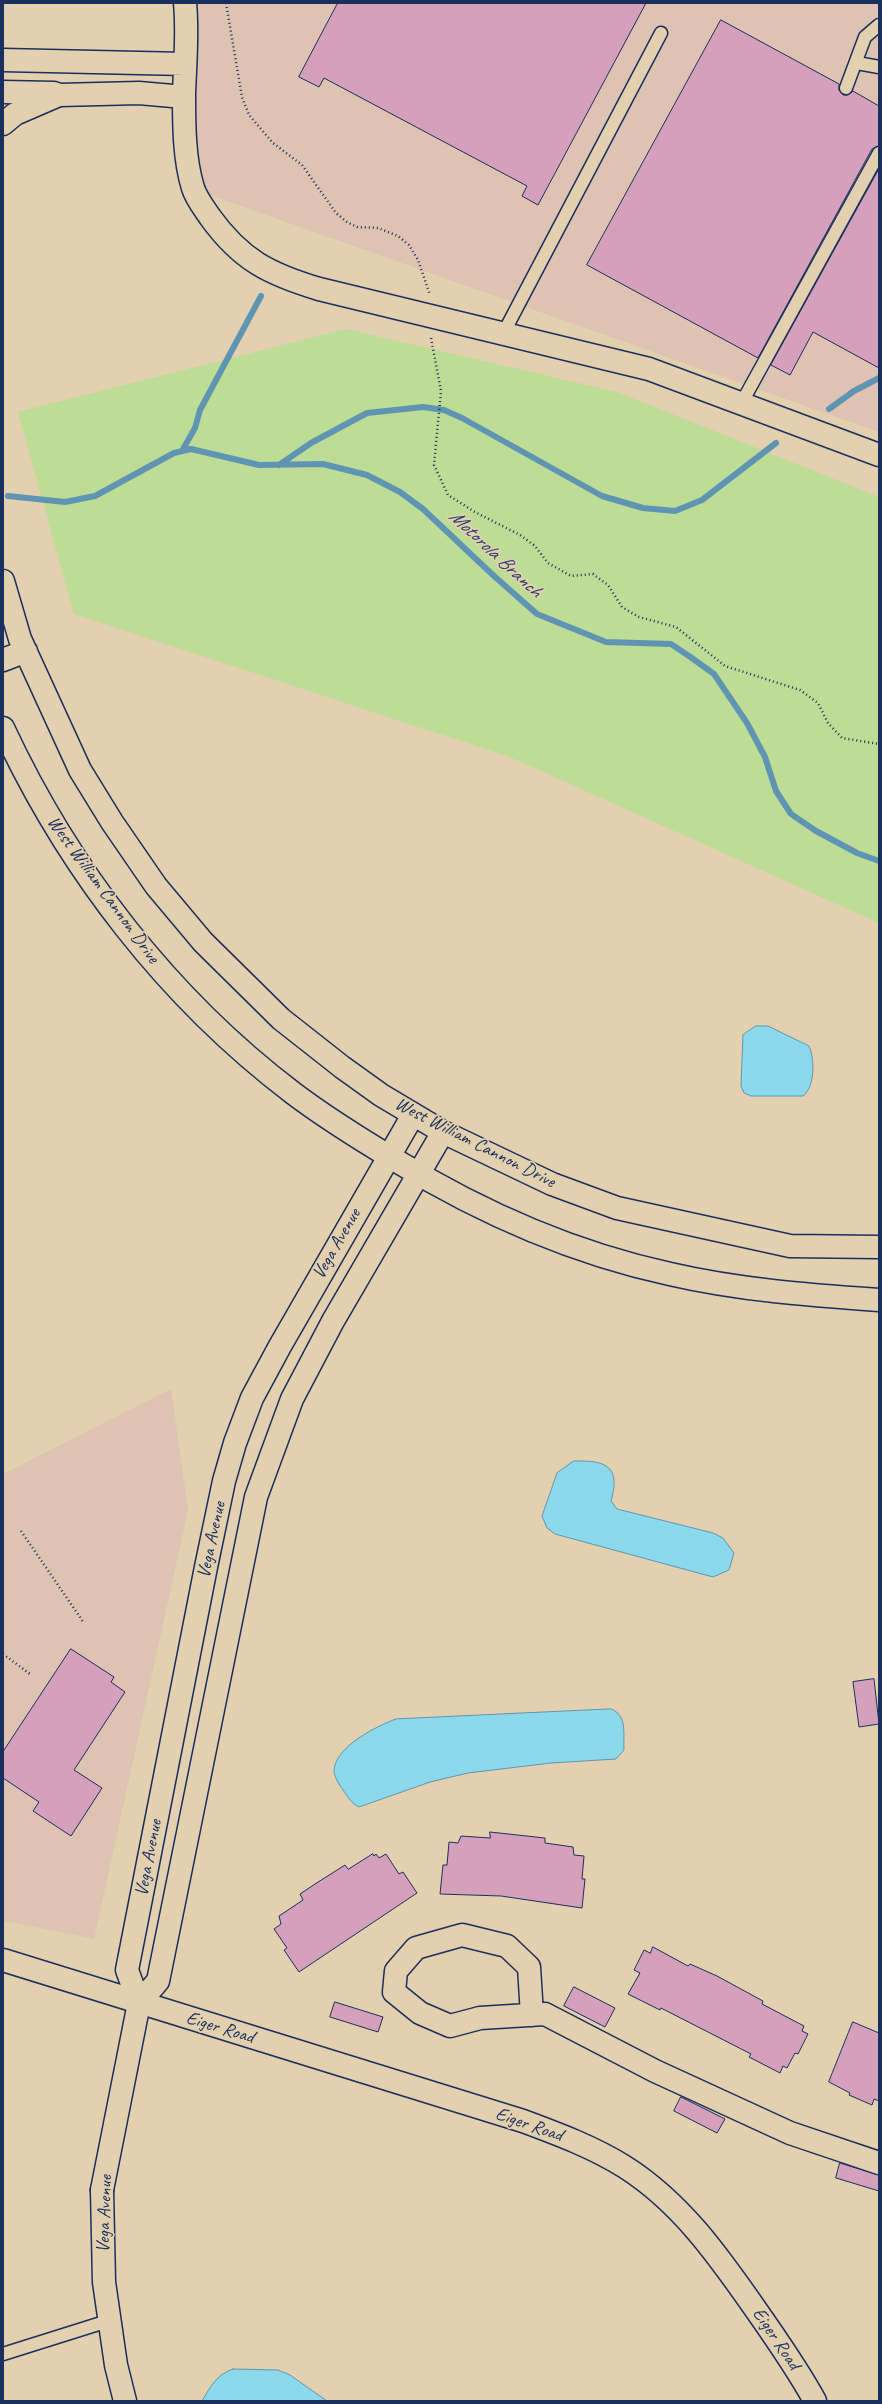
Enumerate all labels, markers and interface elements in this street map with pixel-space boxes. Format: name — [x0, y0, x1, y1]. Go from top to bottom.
water label: Motorola Branch — [444, 505, 546, 603]
street label: West William Cannon Drive — [42, 812, 164, 968]
street label: West William Cannon Drive — [391, 1093, 559, 1193]
street label: Vega Avenue — [308, 1205, 366, 1283]
street label: Vega Avenue — [193, 1500, 231, 1580]
street label: Vega Avenue — [130, 1818, 168, 1898]
street label: Eiger Road — [183, 2007, 257, 2049]
street label: Eiger Road — [492, 2103, 566, 2147]
street label: Vega Avenue — [92, 2175, 118, 2253]
street label: Eiger Road — [747, 2304, 805, 2374]

